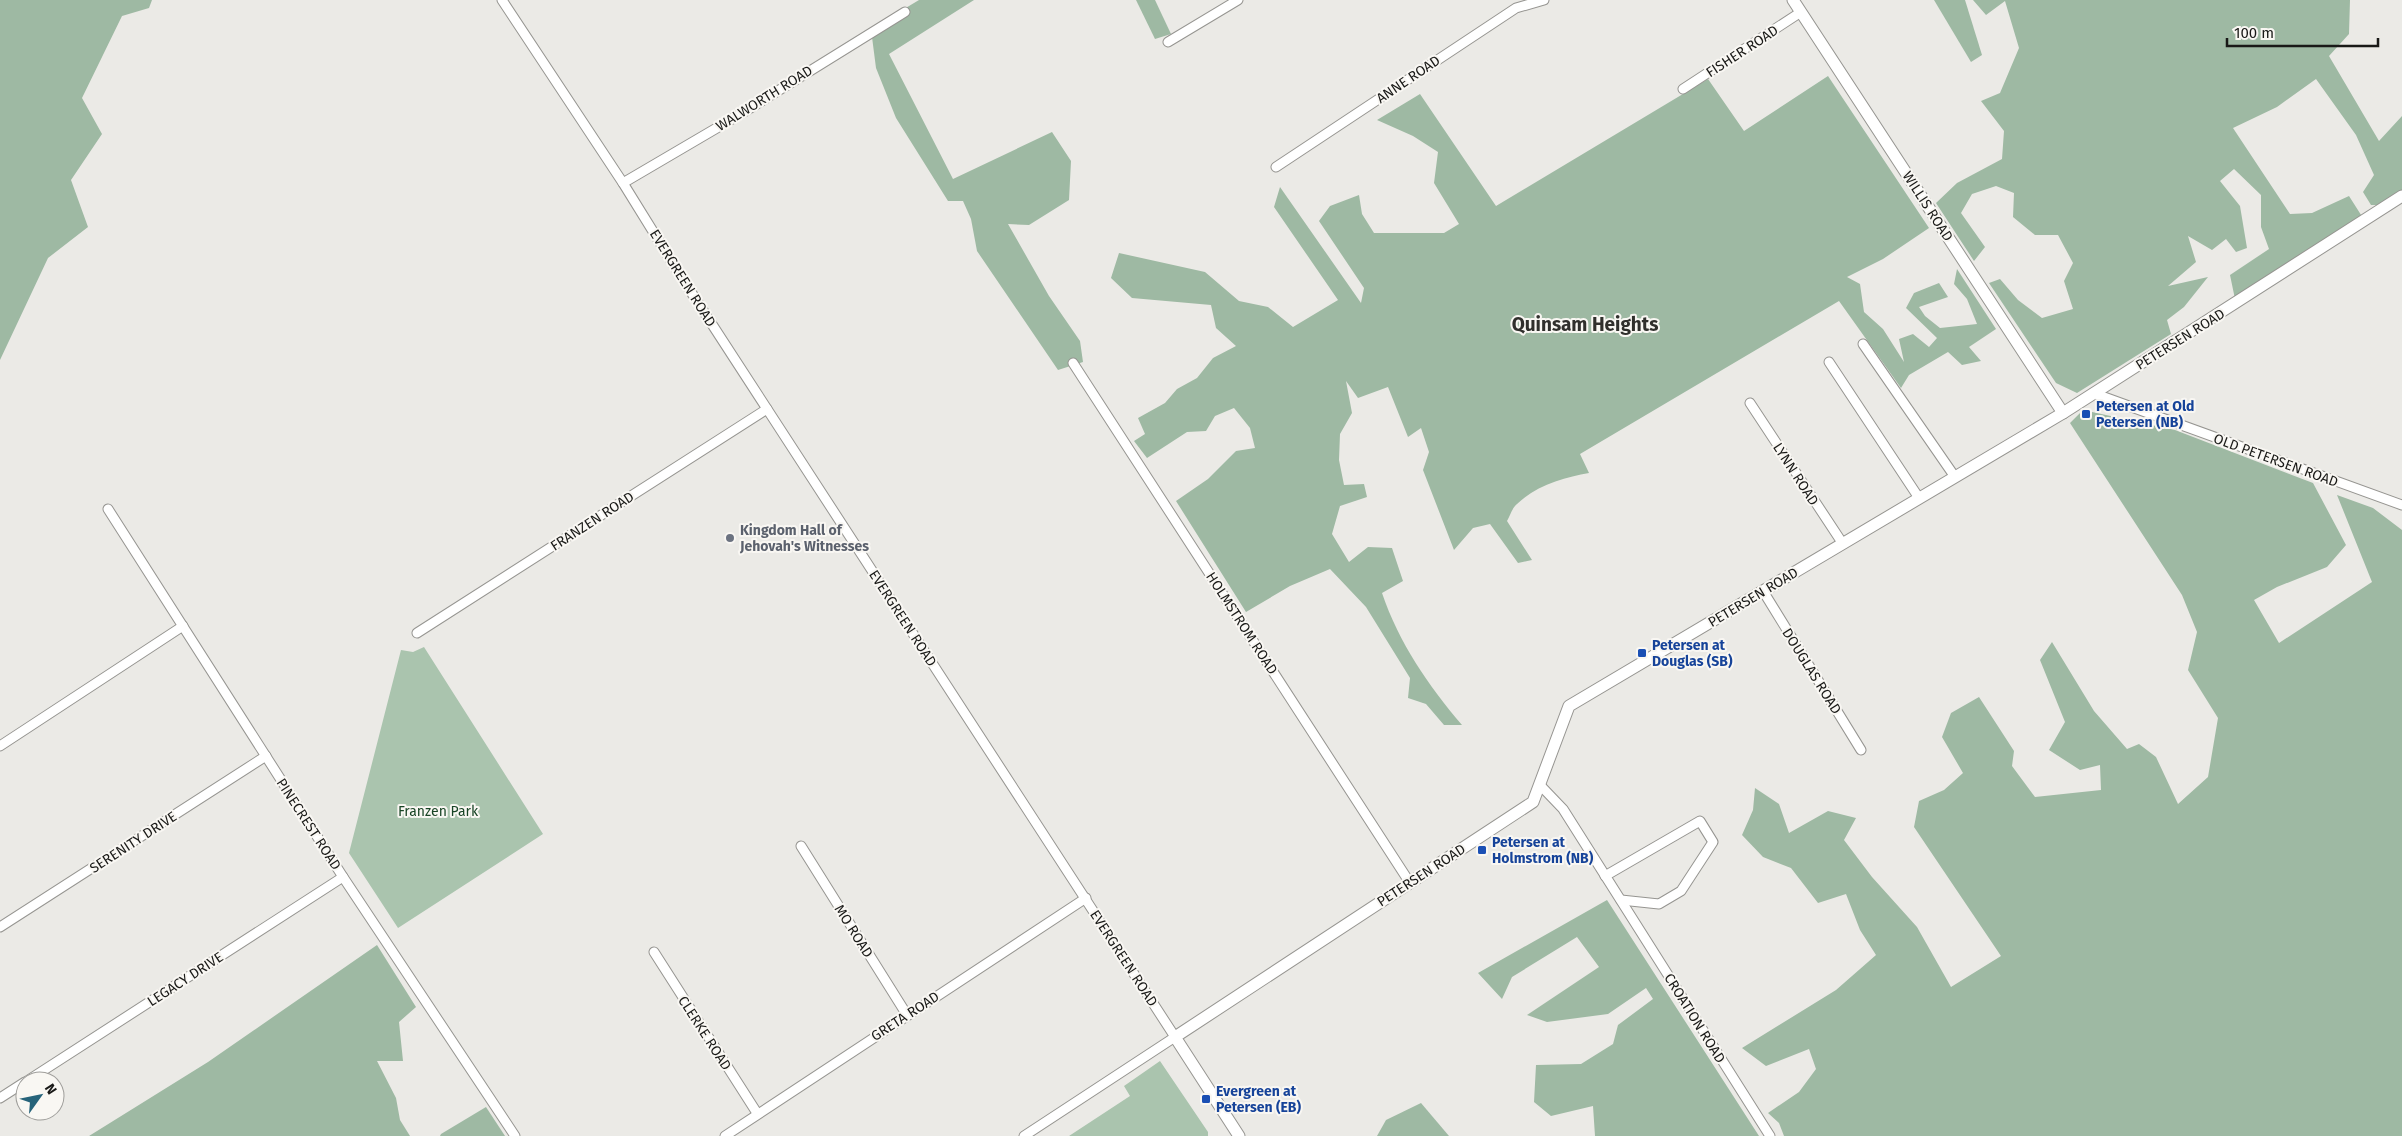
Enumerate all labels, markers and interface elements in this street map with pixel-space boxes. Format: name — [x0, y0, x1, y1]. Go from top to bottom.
scale bar — [2227, 15, 2378, 47]
street label: FISHER ROAD — [1703, 22, 1782, 81]
text: 100 m — [2234, 24, 2274, 42]
street label: ANNE ROAD — [1373, 52, 1443, 107]
street label: WALWORTH ROAD — [713, 62, 816, 135]
street label: WILLIS ROAD — [1899, 168, 1957, 244]
street label: EVERGREEN ROAD — [646, 226, 719, 330]
street label: PETERSEN ROAD — [2132, 305, 2228, 374]
district label: Quinsam Heights — [1512, 313, 1658, 336]
place label: Petersen at Old Petersen (NB) — [2096, 398, 2194, 431]
marker: Petersen at Old Petersen (NB) — [2080, 408, 2092, 420]
street label: OLD PETERSEN ROAD — [2211, 430, 2340, 491]
street label: LYNN ROAD — [1769, 440, 1822, 509]
street label: FRANZEN ROAD — [547, 488, 637, 555]
place label: Kingdom Hall of Jehovah's Witnesses — [739, 522, 869, 555]
marker: Kingdom Hall of Jehovah's Witnesses — [724, 532, 736, 544]
street label: PETERSEN ROAD — [1705, 564, 1801, 631]
street label: EVERGREEN ROAD — [865, 567, 940, 670]
street label: HOLMSTROM ROAD — [1202, 569, 1281, 678]
street label: DOUGLAS ROAD — [1778, 625, 1845, 717]
place label: Petersen at Douglas (SB) — [1652, 637, 1733, 670]
marker: Petersen at Douglas (SB) — [1636, 647, 1648, 659]
street label: PINECREST ROAD — [273, 775, 345, 873]
park label: Franzen Park — [398, 803, 479, 820]
street label: SERENITY DRIVE — [87, 808, 180, 877]
place label: Petersen at Holmstrom (NB) — [1492, 834, 1594, 867]
street label: PETERSEN ROAD — [1374, 841, 1469, 910]
marker: Petersen at Holmstrom (NB) — [1476, 844, 1488, 856]
street label: MO ROAD — [831, 902, 876, 961]
street label: EVERGREEN ROAD — [1086, 907, 1161, 1010]
street label: LEGACY DRIVE — [144, 949, 226, 1010]
street label: CROATION ROAD — [1660, 970, 1729, 1066]
street label: GRETA ROAD — [868, 988, 943, 1045]
street label: CLERKE ROAD — [674, 993, 735, 1074]
north arrow — [15, 1071, 65, 1121]
text: N — [41, 1081, 60, 1098]
place label: Evergreen at Petersen (EB) — [1216, 1083, 1301, 1116]
marker: Evergreen at Petersen (EB) — [1200, 1093, 1212, 1105]

